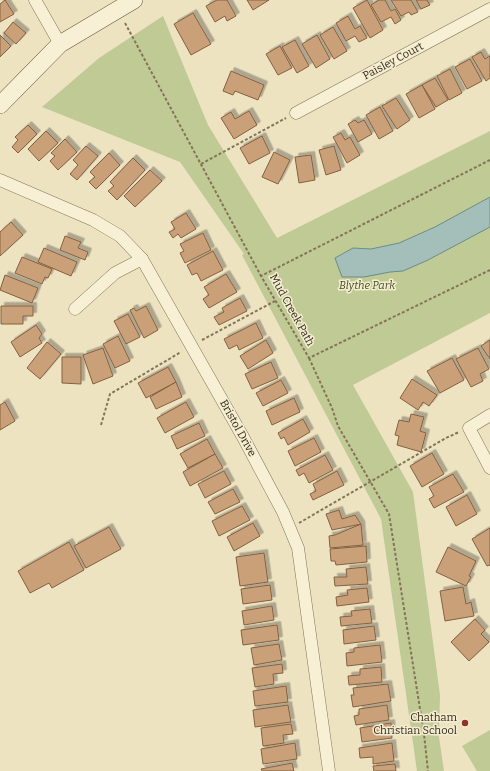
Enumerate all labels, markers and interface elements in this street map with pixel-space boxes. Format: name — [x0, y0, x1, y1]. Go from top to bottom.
street label: Paisley Court — [361, 40, 425, 82]
street label: Mud Creek Path — [267, 272, 317, 348]
park label: Blythe Park — [339, 279, 396, 292]
street label: Bristol Drive — [217, 397, 259, 459]
place label: Chatham Christian School — [373, 711, 457, 737]
marker: Chatham Christian School — [460, 718, 470, 728]

